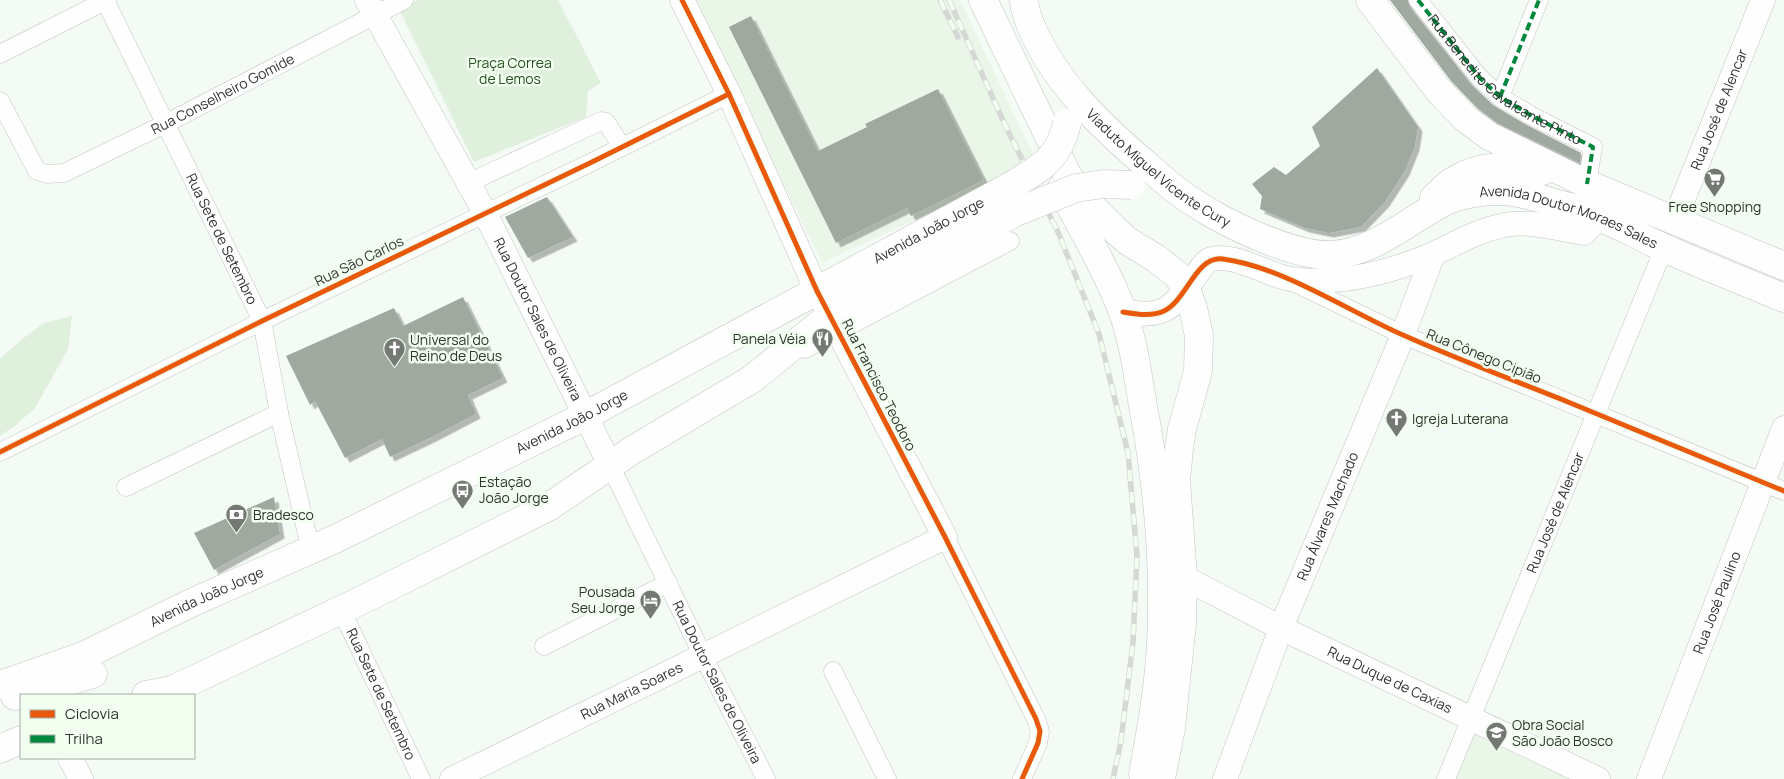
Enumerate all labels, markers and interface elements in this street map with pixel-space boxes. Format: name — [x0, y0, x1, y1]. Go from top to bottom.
street label: Rua Benedito Cavalcante Pinto — [1424, 10, 1585, 149]
street label: Rua José de Alencar — [1686, 46, 1751, 173]
street label: Rua Conselheiro Gomide — [148, 49, 297, 138]
park label: Praça Correa de Lemos — [468, 53, 552, 88]
street label: Viaduto Miguel Vicente Cury — [1082, 104, 1235, 231]
supermarket icon: Free Shopping — [1703, 167, 1727, 198]
street label: Rua Sete de Setembro — [182, 170, 262, 307]
street label: Avenida Doutor Moraes Sales — [1478, 181, 1661, 253]
street label: Avenida João Jorge — [870, 192, 987, 268]
place label: Free Shopping — [1669, 197, 1761, 216]
street label: Rua São Carlos — [311, 231, 406, 290]
street label: Rua Doutor Sales de Oliveira — [490, 234, 587, 404]
street label: Rua Francisco Teodoro — [838, 315, 921, 454]
street label: Rua Cônego Cipião — [1424, 324, 1545, 387]
restaurant icon: Panela Véia — [810, 327, 834, 358]
place label: Panela Véia — [733, 329, 806, 348]
place label: Universal do Reino de Deus — [410, 330, 502, 365]
church icon: Universal do Reino de Deus — [382, 336, 406, 367]
street label: Avenida João Jorge — [512, 385, 631, 458]
church icon: Igreja Luterana — [1384, 407, 1408, 438]
place label: Igreja Luterana — [1412, 409, 1508, 428]
street label: Rua Álvares Machado — [1292, 449, 1362, 583]
street label: Rua José de Alencar — [1522, 449, 1588, 576]
place label: Estação João Jorge — [479, 472, 549, 507]
bus stop icon: Estação João Jorge — [451, 478, 475, 509]
bank icon: Bradesco — [225, 503, 249, 534]
place label: Bradesco — [253, 505, 314, 524]
street label: Rua José Paulino — [1688, 549, 1745, 656]
street label: Avenida João Jorge — [146, 562, 266, 631]
place label: Pousada Seu Jorge — [571, 582, 635, 617]
hotel icon: Pousada Seu Jorge — [639, 588, 663, 619]
street label: Rua Doutor Sales de Oliveira — [668, 597, 766, 767]
street label: Rua Sete de Setembro — [342, 625, 421, 763]
street label: Rua Duque de Caxias — [1325, 642, 1456, 717]
street label: Rua Maria Soares — [577, 657, 686, 723]
legend — [20, 694, 195, 759]
text: Ciclovia — [65, 703, 119, 724]
place label: Obra Social São João Bosco — [1512, 715, 1613, 750]
school or university icon: Obra Social São João Bosco — [1484, 721, 1508, 752]
text: Trilha — [65, 728, 103, 749]

